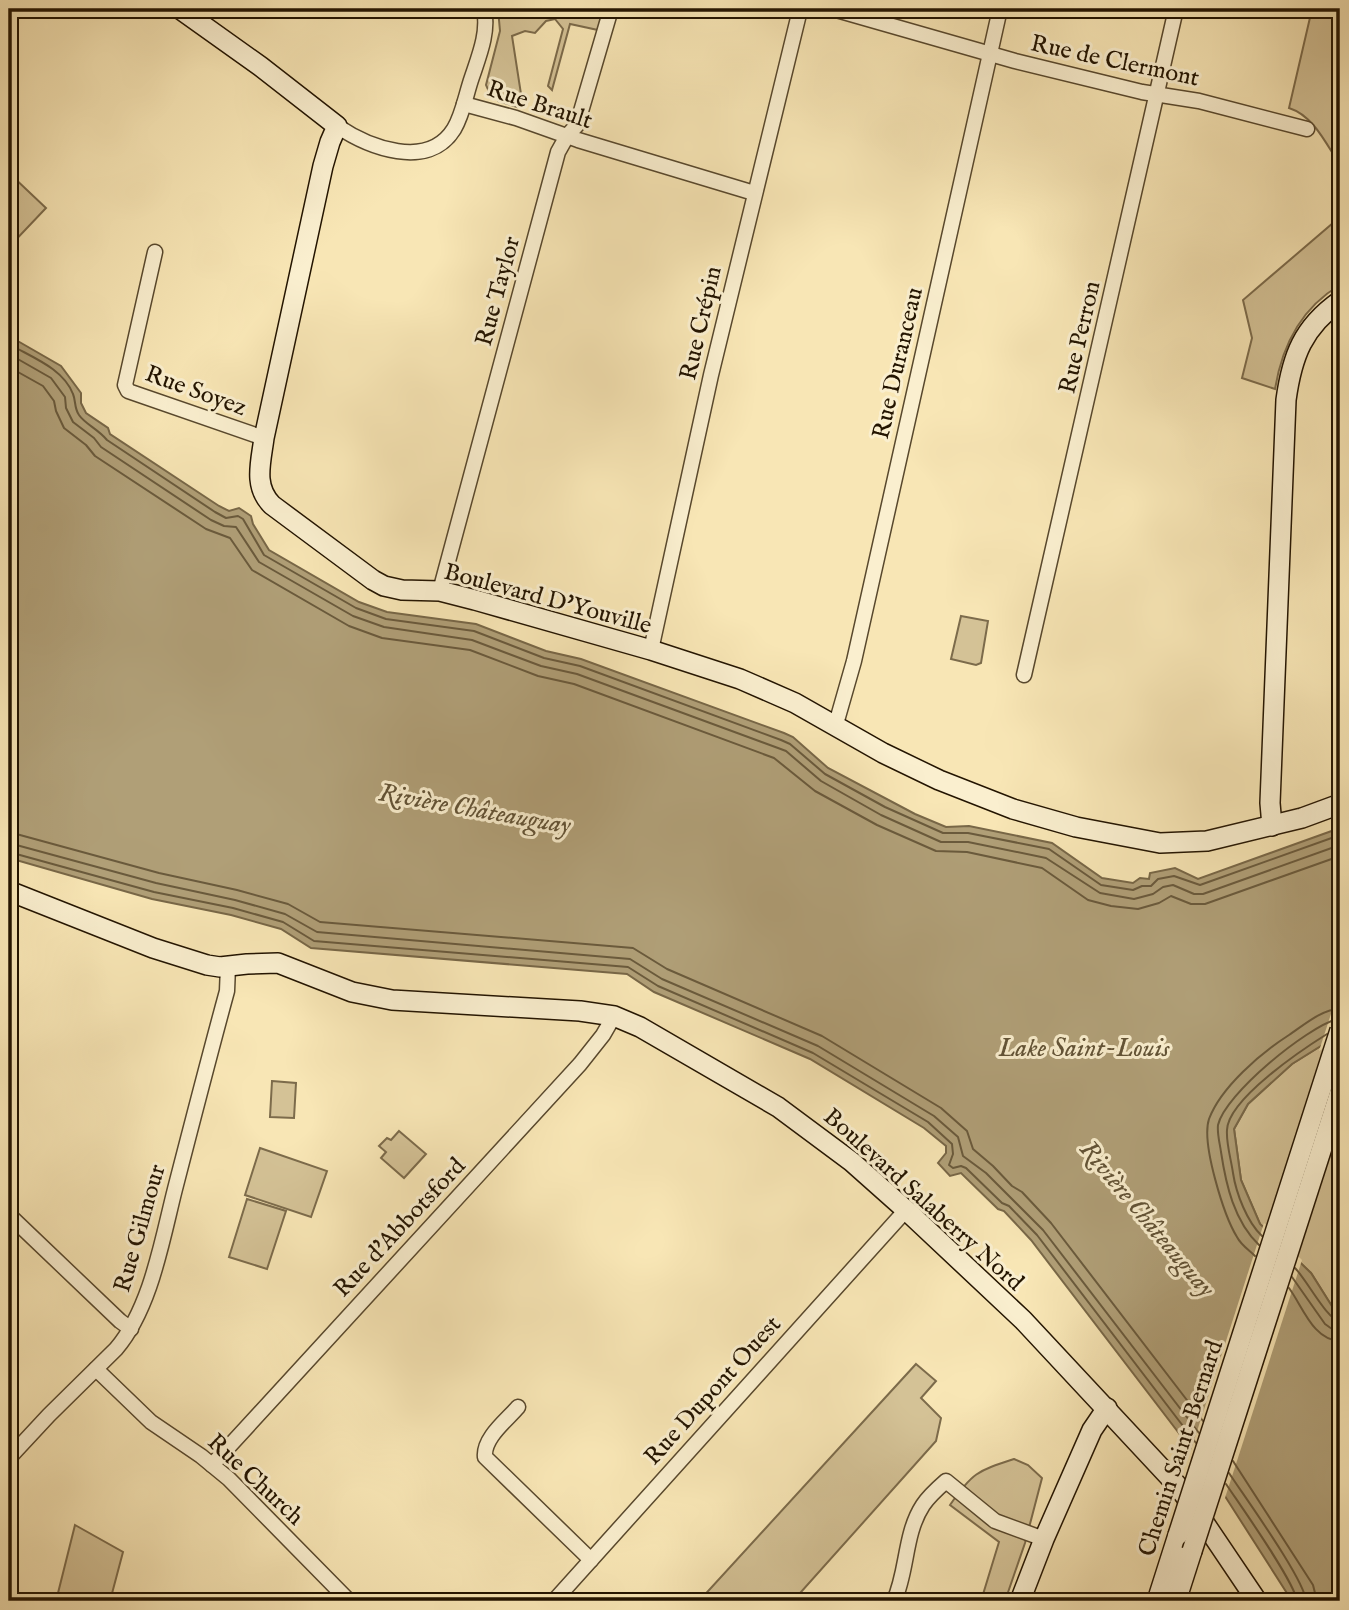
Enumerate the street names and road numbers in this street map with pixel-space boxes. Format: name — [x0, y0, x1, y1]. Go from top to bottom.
street label: Rue de Clermont — [1028, 28, 1202, 94]
street label: Rue Brault — [483, 74, 596, 137]
street label: Rue Taylor — [469, 233, 528, 350]
street label: Rue Crépin — [673, 263, 730, 383]
street label: Rue Perron — [1052, 278, 1109, 397]
street label: Rue Duranceau — [866, 285, 931, 442]
street label: Rue Soyez — [141, 359, 250, 424]
street label: Boulevard D'Youville — [440, 557, 655, 642]
street label: Boulevard Salaberry Nord — [816, 1102, 1030, 1298]
street label: Rue d'Abbotsford — [327, 1152, 473, 1304]
street label: Rue Gilmour — [107, 1161, 174, 1296]
street label: Rue Dupont Ouest — [638, 1310, 788, 1472]
street label: Chemin Saint-Bernard — [1132, 1336, 1231, 1560]
street label: Rue Church — [200, 1428, 310, 1533]

